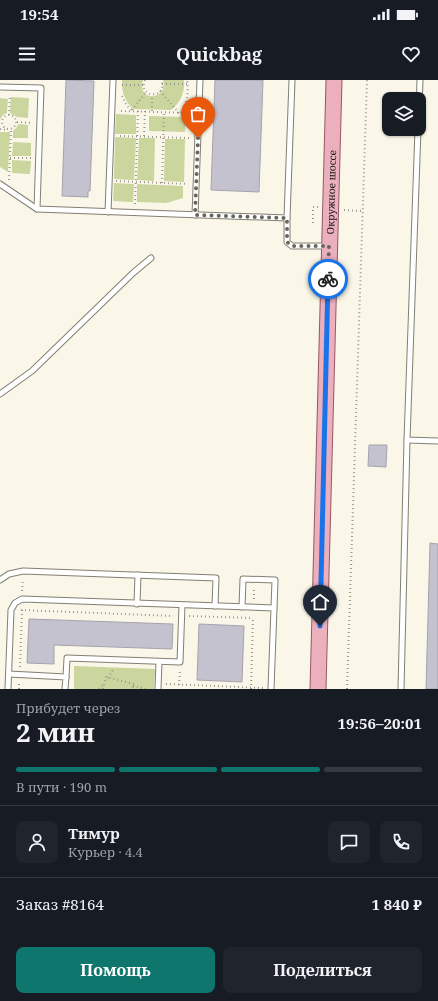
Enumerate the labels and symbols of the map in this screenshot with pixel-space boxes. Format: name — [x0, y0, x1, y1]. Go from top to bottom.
pin — [181, 97, 215, 138]
street label: Окружное шоссе — [323, 150, 339, 234]
courier — [308, 259, 348, 299]
pin — [303, 585, 337, 626]

